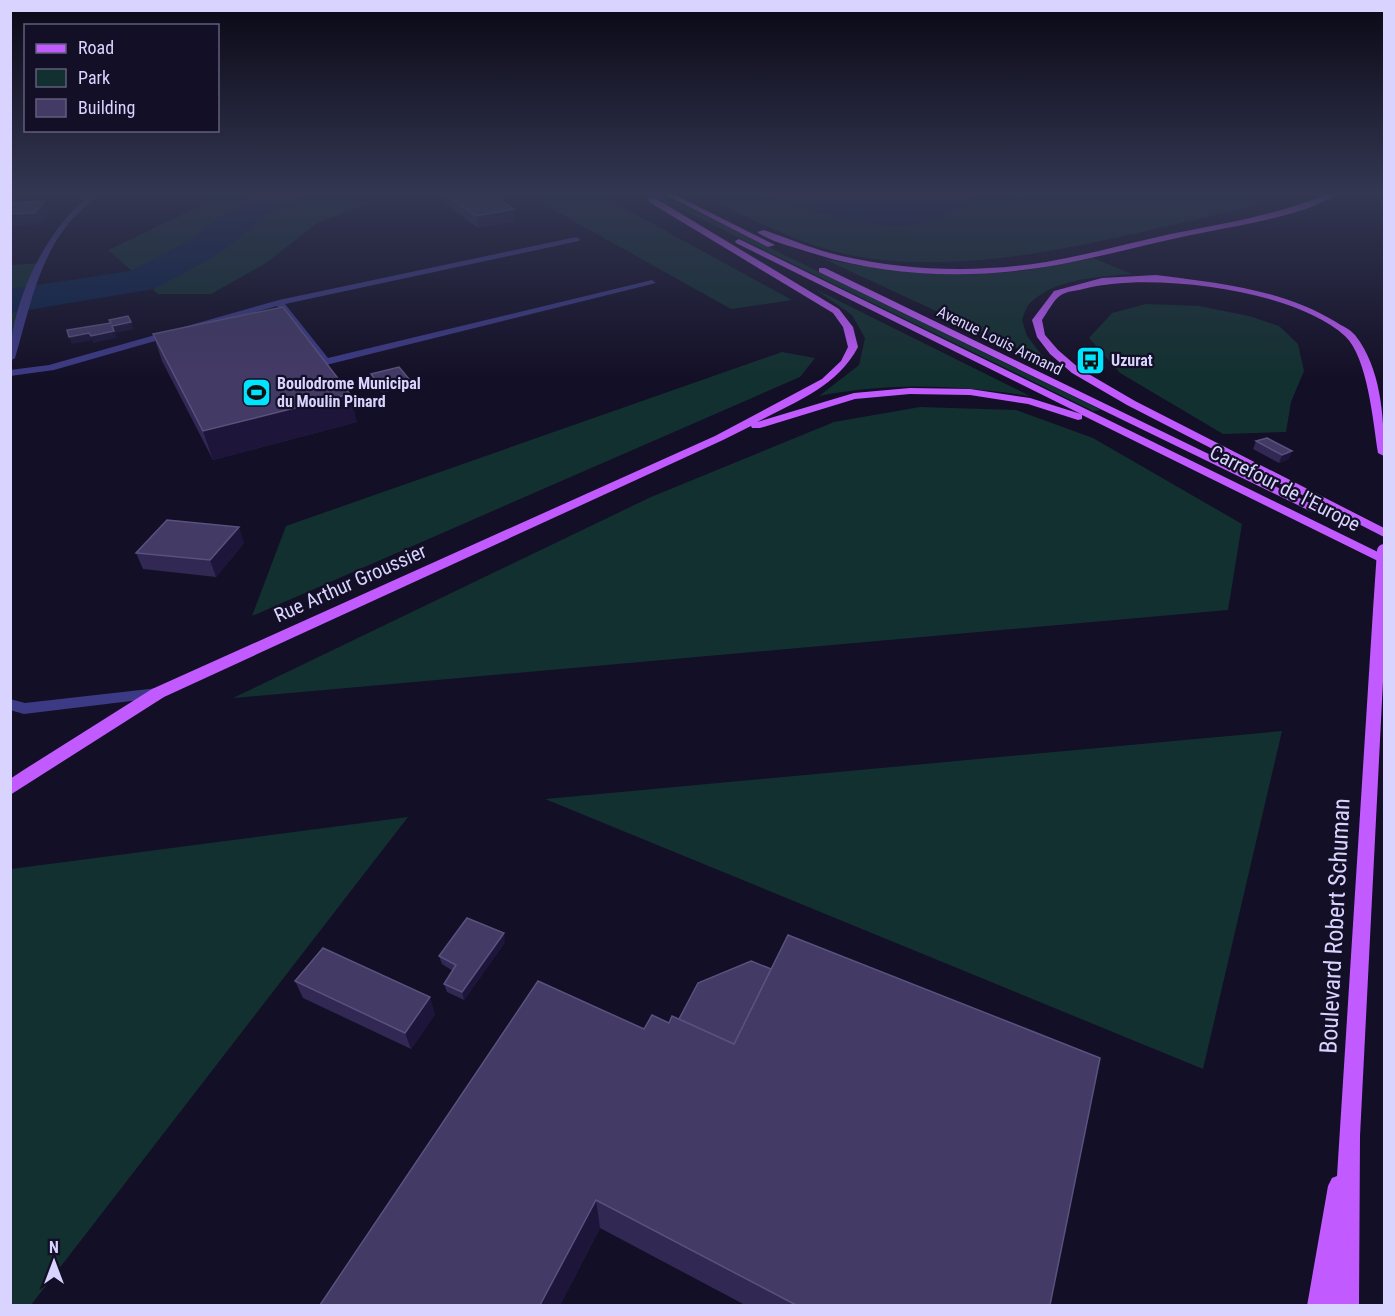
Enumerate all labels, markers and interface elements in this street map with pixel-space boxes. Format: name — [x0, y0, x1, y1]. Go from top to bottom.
legend — [24, 24, 219, 132]
text: Road — [78, 37, 114, 58]
text: Park — [78, 67, 110, 88]
text: Building — [78, 97, 135, 118]
street label: Avenue Louis Armand — [934, 302, 1066, 379]
bus stop icon: Uzurat — [1074, 344, 1106, 376]
place label: Uzurat — [1111, 351, 1153, 370]
place label: Boulodrome Municipal du Moulin Pinard — [277, 374, 421, 411]
sports icon: Boulodrome Municipal du Moulin Pinard — [240, 376, 272, 408]
street label: Carrefour de l'Europe — [1206, 440, 1364, 536]
street label: Rue Arthur Groussier — [270, 539, 430, 627]
street label: Boulevard Robert Schuman — [1314, 798, 1356, 1054]
north arrow — [24, 1232, 84, 1292]
text: N — [49, 1238, 59, 1257]

